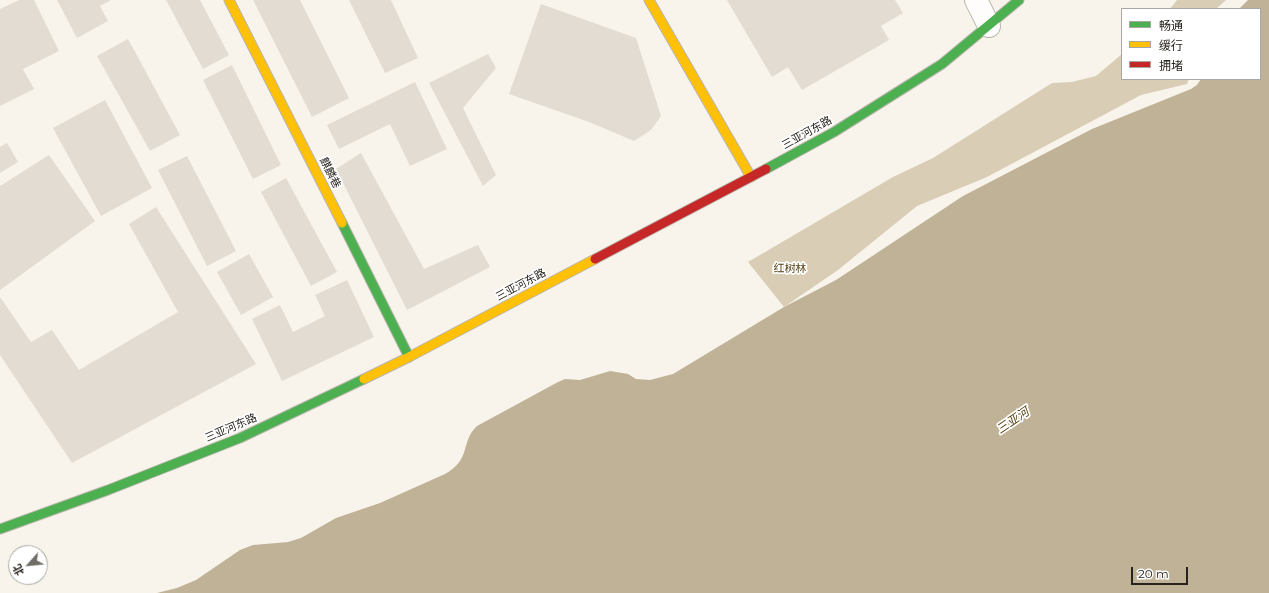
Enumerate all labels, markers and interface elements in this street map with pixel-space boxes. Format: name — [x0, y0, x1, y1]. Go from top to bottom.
legend — [1121, 8, 1261, 80]
text: 畅通 — [1159, 18, 1183, 33]
text: 缓行 — [1159, 38, 1183, 53]
text: 拥堵 — [1159, 58, 1183, 73]
street label: 三亚河东路 — [780, 114, 834, 152]
street label: 麒麟巷 — [317, 155, 343, 191]
park label: 红树林 — [774, 262, 806, 276]
street label: 三亚河东路 — [494, 266, 548, 304]
water label: 三亚河 — [994, 405, 1032, 437]
street label: 三亚河东路 — [203, 411, 259, 445]
north arrow — [8, 545, 48, 585]
scale bar — [1133, 559, 1190, 585]
text: 北 — [9, 562, 27, 578]
text: 20 m — [1138, 566, 1169, 581]

